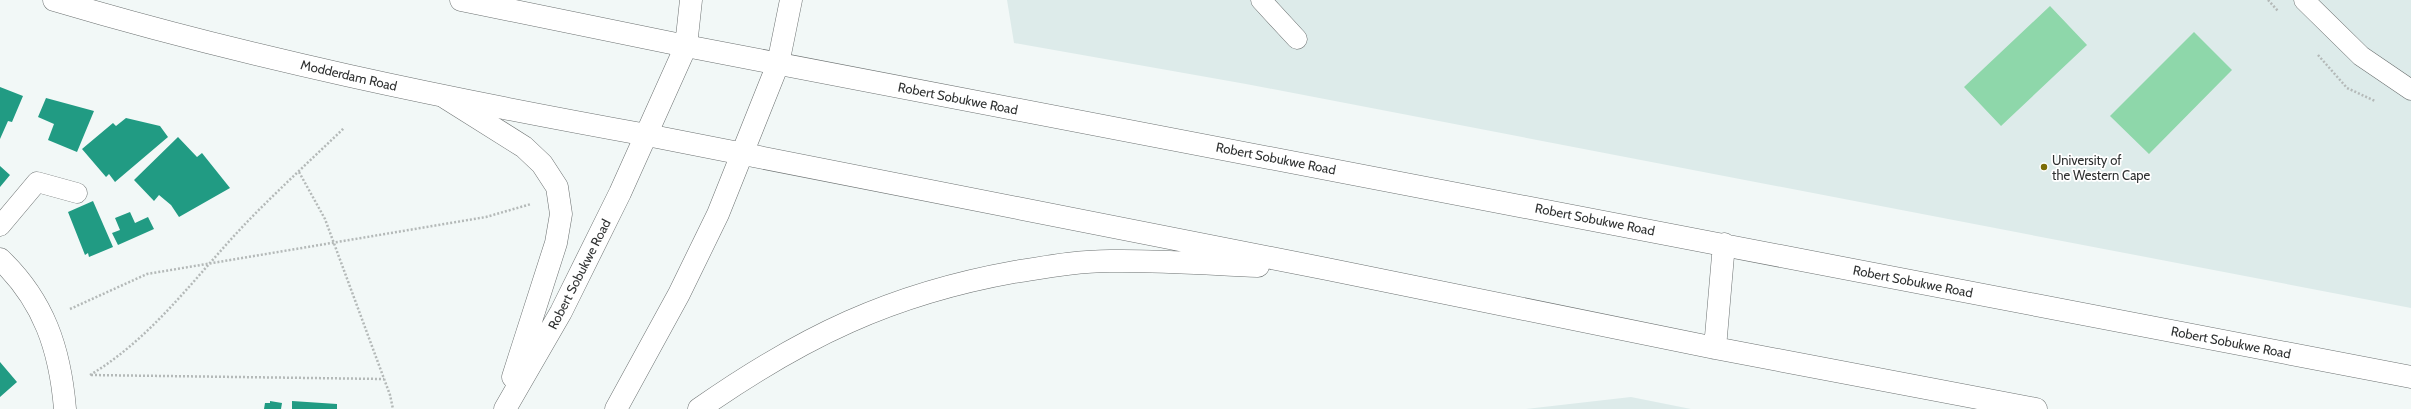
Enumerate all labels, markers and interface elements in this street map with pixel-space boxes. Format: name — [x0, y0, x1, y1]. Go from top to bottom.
street label: Modderdam Road — [299, 56, 399, 94]
street label: Robert Sobukwe Road — [897, 79, 1019, 117]
street label: Robert Sobukwe Road — [1215, 139, 1337, 177]
place label: University of the Western Cape — [2052, 152, 2151, 183]
marker: University of the Western Cape — [2039, 162, 2049, 172]
street label: Robert Sobukwe Road — [1534, 200, 1656, 238]
street label: Robert Sobukwe Road — [544, 216, 614, 332]
street label: Robert Sobukwe Road — [1852, 262, 1974, 300]
street label: Robert Sobukwe Road — [2170, 323, 2292, 361]

